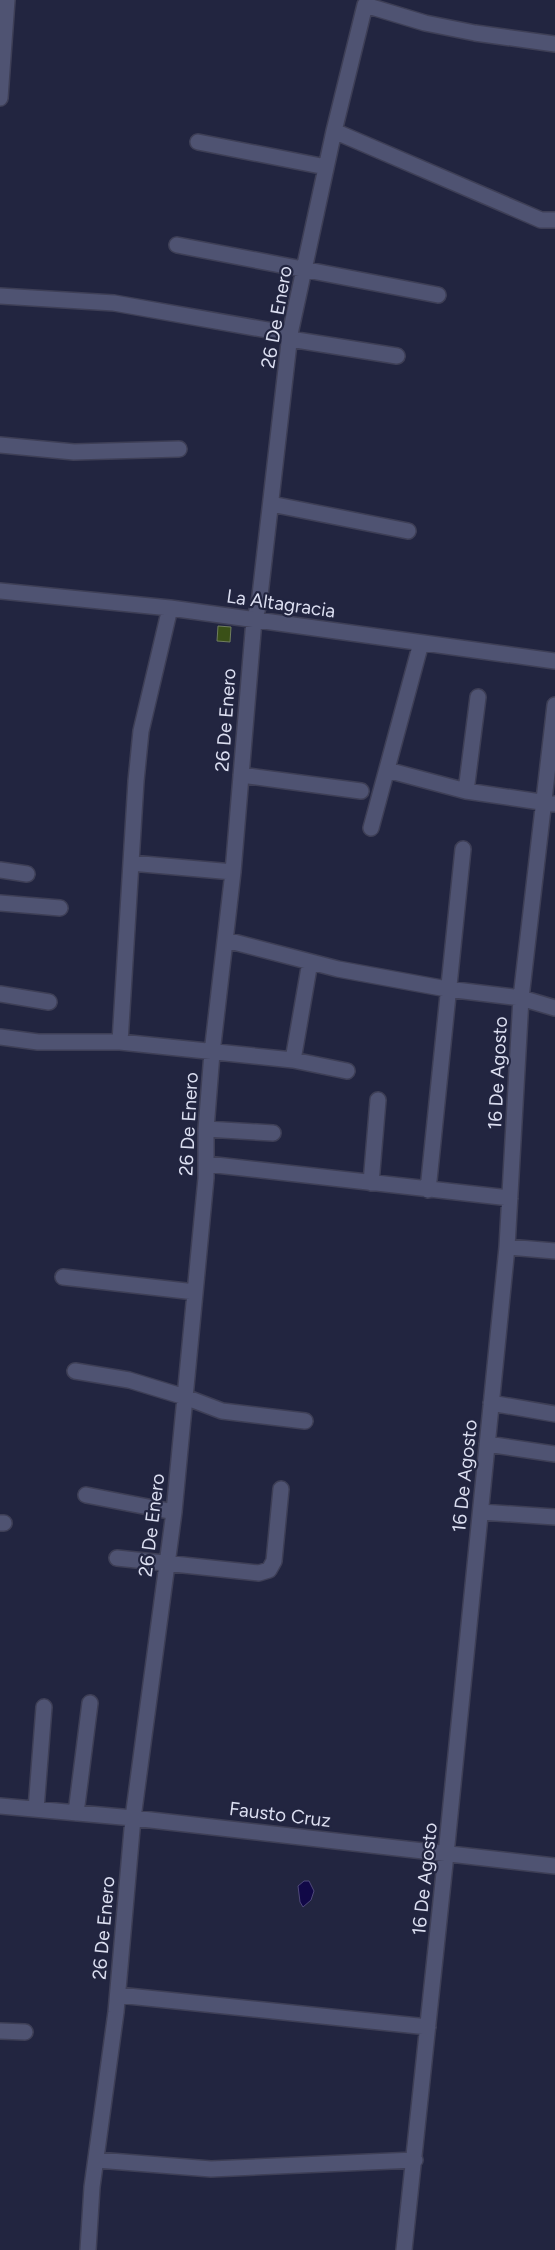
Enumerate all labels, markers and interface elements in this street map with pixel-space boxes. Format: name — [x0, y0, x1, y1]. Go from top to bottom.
street label: 26 De Enero — [256, 264, 297, 370]
street label: La Altagracia — [225, 584, 337, 623]
street label: 26 De Enero — [210, 667, 241, 773]
street label: 16 De Agosto — [483, 1016, 512, 1130]
street label: 26 De Enero — [174, 1072, 203, 1176]
street label: 16 De Agosto — [447, 1418, 482, 1534]
street label: 26 De Enero — [134, 1472, 169, 1578]
street label: Fausto Cruz — [228, 1797, 332, 1832]
street label: 16 De Agosto — [407, 1821, 442, 1937]
street label: 26 De Enero — [88, 1875, 119, 1981]

